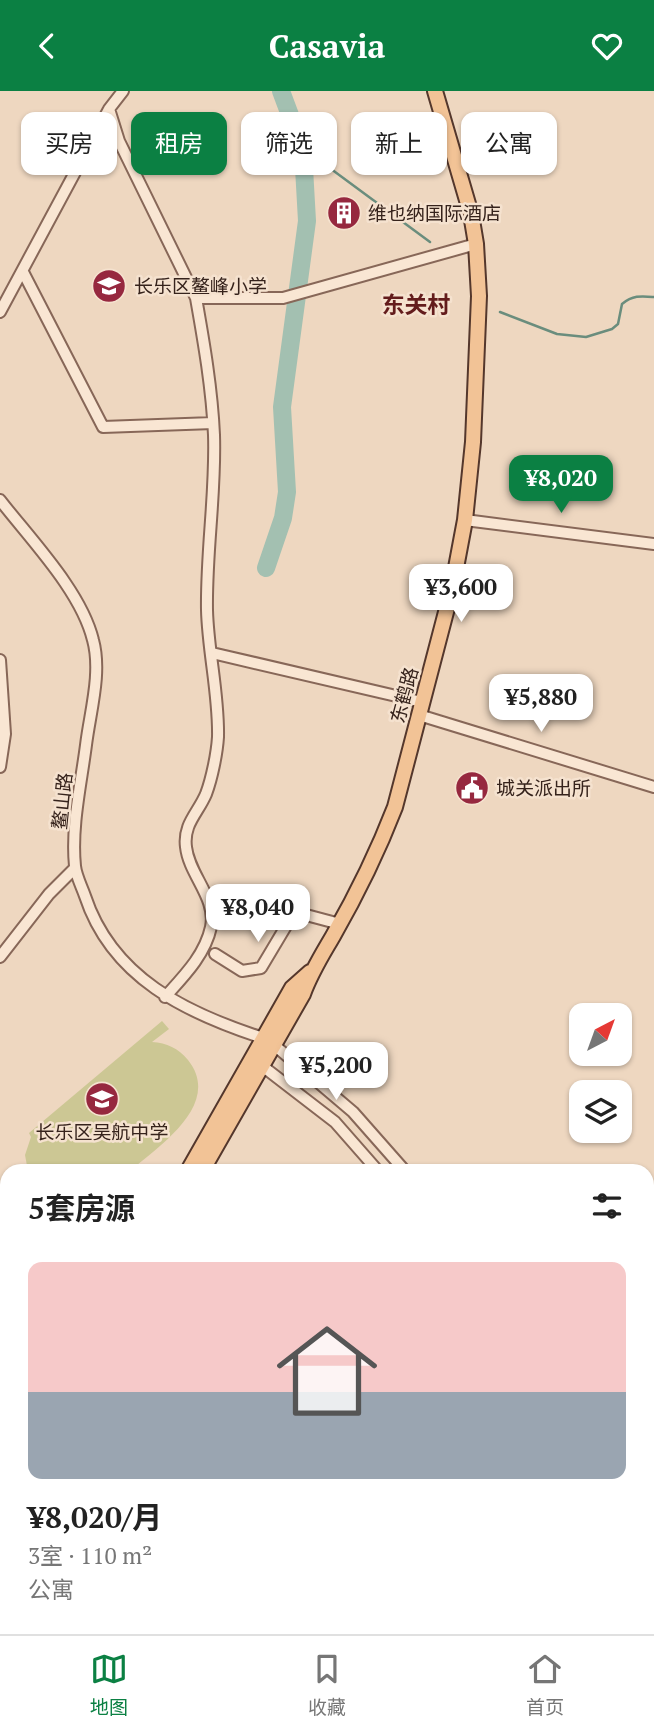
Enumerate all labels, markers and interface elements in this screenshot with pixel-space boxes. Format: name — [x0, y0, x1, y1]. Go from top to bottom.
text: Casavia — [269, 25, 385, 67]
icon: back — [28, 27, 66, 65]
icon: heart — [588, 27, 626, 65]
chip: 买房 — [21, 112, 117, 175]
chip: 租房 — [131, 112, 227, 175]
chip: 筛选 — [241, 112, 337, 175]
chip: 新上 — [351, 112, 447, 175]
chip: 公寓 — [461, 112, 557, 175]
building icon: 维也纳国际酒店 — [325, 194, 363, 232]
place label: 维也纳国际酒店 — [368, 200, 501, 225]
school or university icon: 长乐区鳌峰小学 — [90, 267, 128, 305]
place label: 长乐区鳌峰小学 — [134, 273, 267, 298]
district label: 东关村 — [382, 289, 451, 320]
pin: ¥8,020 — [504, 455, 618, 515]
text: ¥8,020 — [525, 462, 597, 493]
pin: ¥3,600 — [404, 565, 518, 624]
text: ¥3,600 — [425, 571, 497, 602]
street label: 东鹤路 — [384, 664, 423, 726]
pin: ¥5,880 — [484, 675, 598, 734]
text: ¥5,880 — [505, 681, 577, 712]
public building icon: 城关派出所 — [453, 769, 491, 807]
street label: 鳌山路 — [46, 771, 77, 831]
place label: 城关派出所 — [496, 775, 591, 800]
pin: ¥8,040 — [201, 885, 315, 944]
text: ¥8,040 — [222, 891, 294, 922]
north arrow — [569, 1003, 632, 1066]
map controls — [569, 1003, 632, 1143]
pin: ¥5,200 — [279, 1042, 393, 1102]
text: ¥5,200 — [300, 1049, 372, 1080]
school or university icon: 长乐区吴航中学 — [83, 1080, 121, 1118]
button: layers — [569, 1080, 632, 1143]
place label: 长乐区吴航中学 — [35, 1119, 169, 1144]
icon: filters — [588, 1187, 626, 1225]
text: 5套房源 — [28, 1188, 135, 1228]
icon: home — [264, 1308, 390, 1434]
text: ¥8,020/月 — [28, 1497, 162, 1537]
text: 3室 · 110 m² — [28, 1540, 152, 1571]
text: 公寓 — [28, 1574, 74, 1605]
tab: 地图 — [90, 1650, 128, 1719]
tab: 收藏 — [308, 1650, 346, 1719]
tab: 首页 — [526, 1650, 564, 1719]

